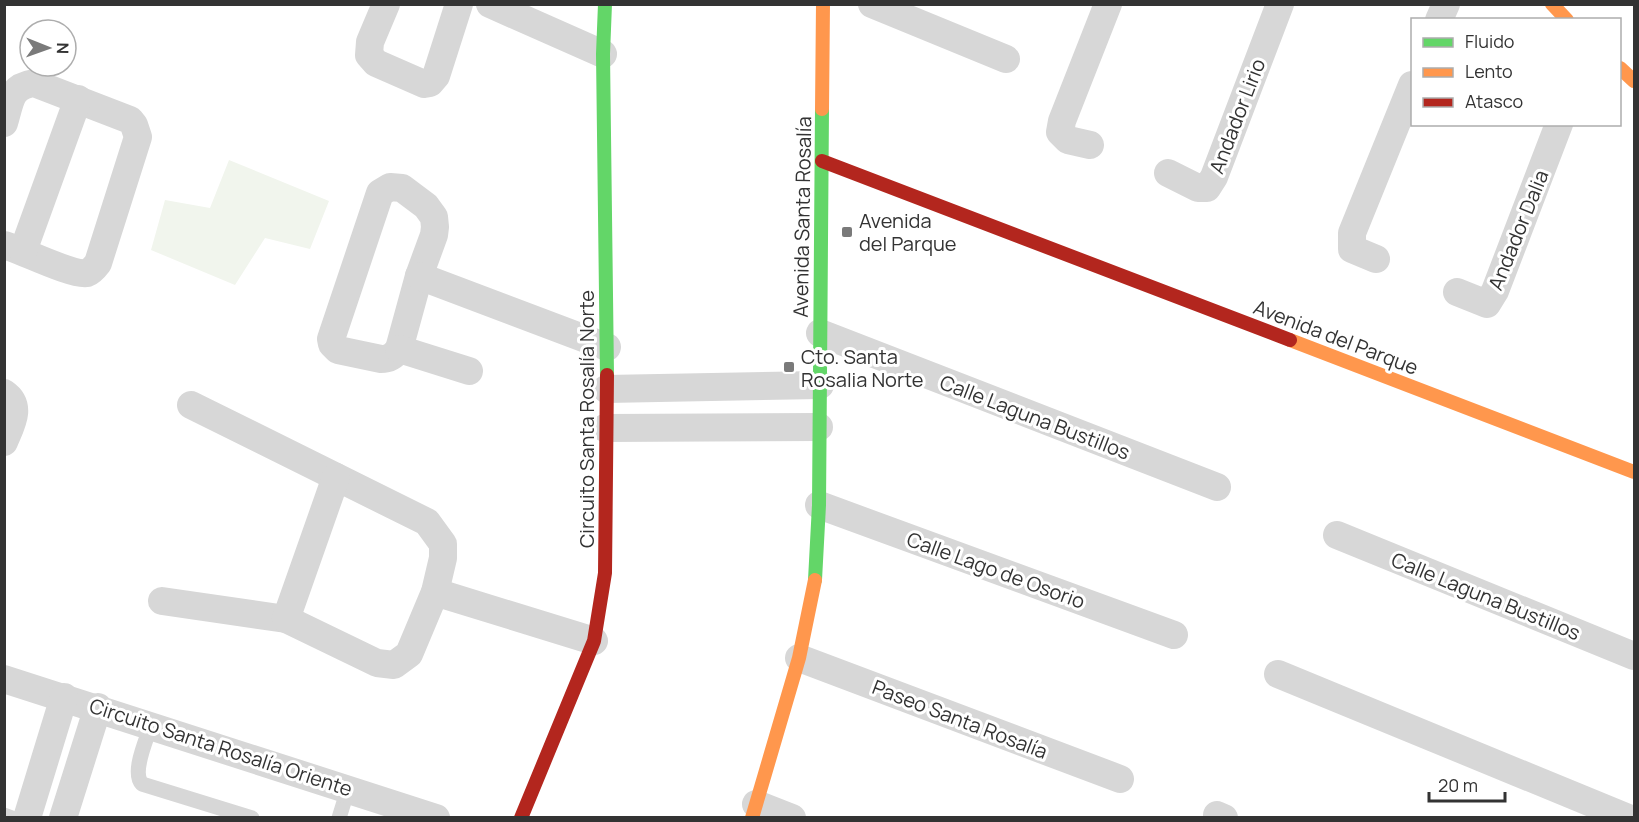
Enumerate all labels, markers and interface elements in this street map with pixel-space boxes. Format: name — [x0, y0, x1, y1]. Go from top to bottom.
north arrow — [18, 18, 78, 78]
legend — [1411, 18, 1621, 126]
text: Fluido — [1465, 29, 1514, 53]
text: N — [52, 42, 74, 54]
street label: Andador Lirio — [1203, 55, 1271, 177]
text: Lento — [1465, 59, 1513, 83]
text: Atasco — [1465, 89, 1523, 113]
street label: Avenida Santa Rosalía — [787, 116, 817, 318]
street label: Andador Dalia — [1482, 166, 1554, 294]
place label: Avenida del Parque — [859, 207, 957, 257]
marker: Avenida del Parque — [840, 225, 854, 239]
street label: Circuito Santa Rosalía Norte — [573, 290, 600, 548]
street label: Avenida del Parque — [1250, 293, 1422, 381]
place label: Cto. Santa Rosalia Norte — [801, 343, 923, 393]
marker: Cto. Santa Rosalia Norte — [782, 360, 796, 374]
street label: Calle Laguna Bustillos — [936, 368, 1134, 466]
street label: Calle Lago de Osorio — [903, 525, 1089, 615]
street label: Calle Laguna Bustillos — [1388, 546, 1584, 646]
street label: Paseo Santa Rosalía — [869, 673, 1051, 765]
street label: Circuito Santa Rosalía Oriente — [86, 692, 356, 802]
scale bar — [1429, 765, 1506, 803]
text: 20 m — [1438, 773, 1478, 797]

